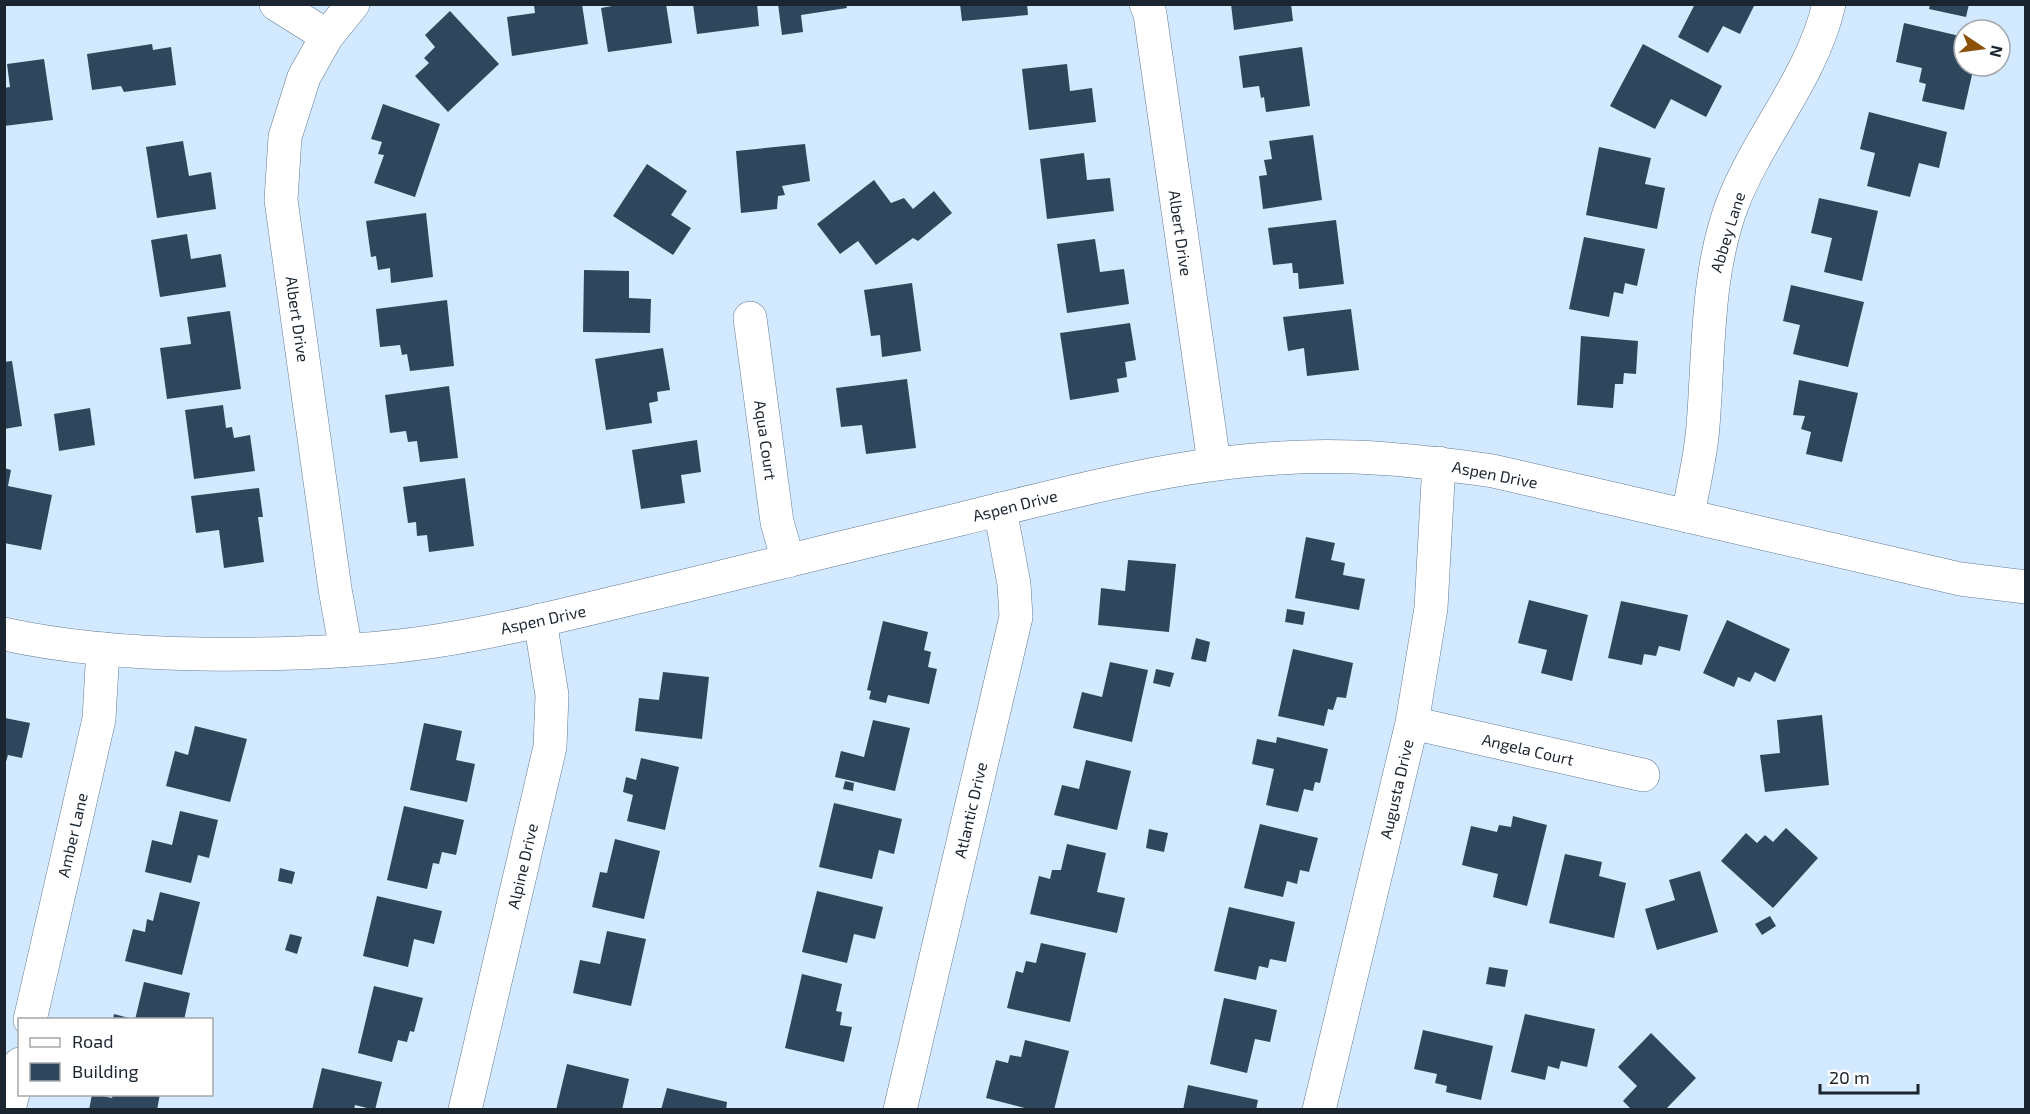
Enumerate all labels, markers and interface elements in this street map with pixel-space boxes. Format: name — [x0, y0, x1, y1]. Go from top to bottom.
north arrow — [1952, 18, 2012, 78]
text: N — [1987, 44, 2008, 59]
street label: Albert Drive — [1166, 189, 1196, 277]
street label: Abbey Lane — [1706, 189, 1748, 275]
street label: Albert Drive — [283, 275, 313, 363]
street label: Aqua Court — [751, 399, 781, 481]
street label: Aspen Drive — [1451, 456, 1539, 492]
street label: Aspen Drive — [971, 485, 1059, 525]
street label: Aspen Drive — [499, 601, 587, 637]
street label: Angela Court — [1480, 729, 1576, 769]
street label: Augusta Drive — [1375, 737, 1417, 841]
street label: Atlantic Drive — [950, 760, 990, 860]
street label: Amber Lane — [53, 791, 91, 879]
street label: Alpine Drive — [503, 821, 541, 911]
legend — [18, 1018, 213, 1096]
text: Road — [72, 1030, 113, 1052]
scale bar — [1820, 1057, 1918, 1095]
text: Building — [72, 1060, 139, 1082]
text: 20 m — [1829, 1066, 1870, 1088]

